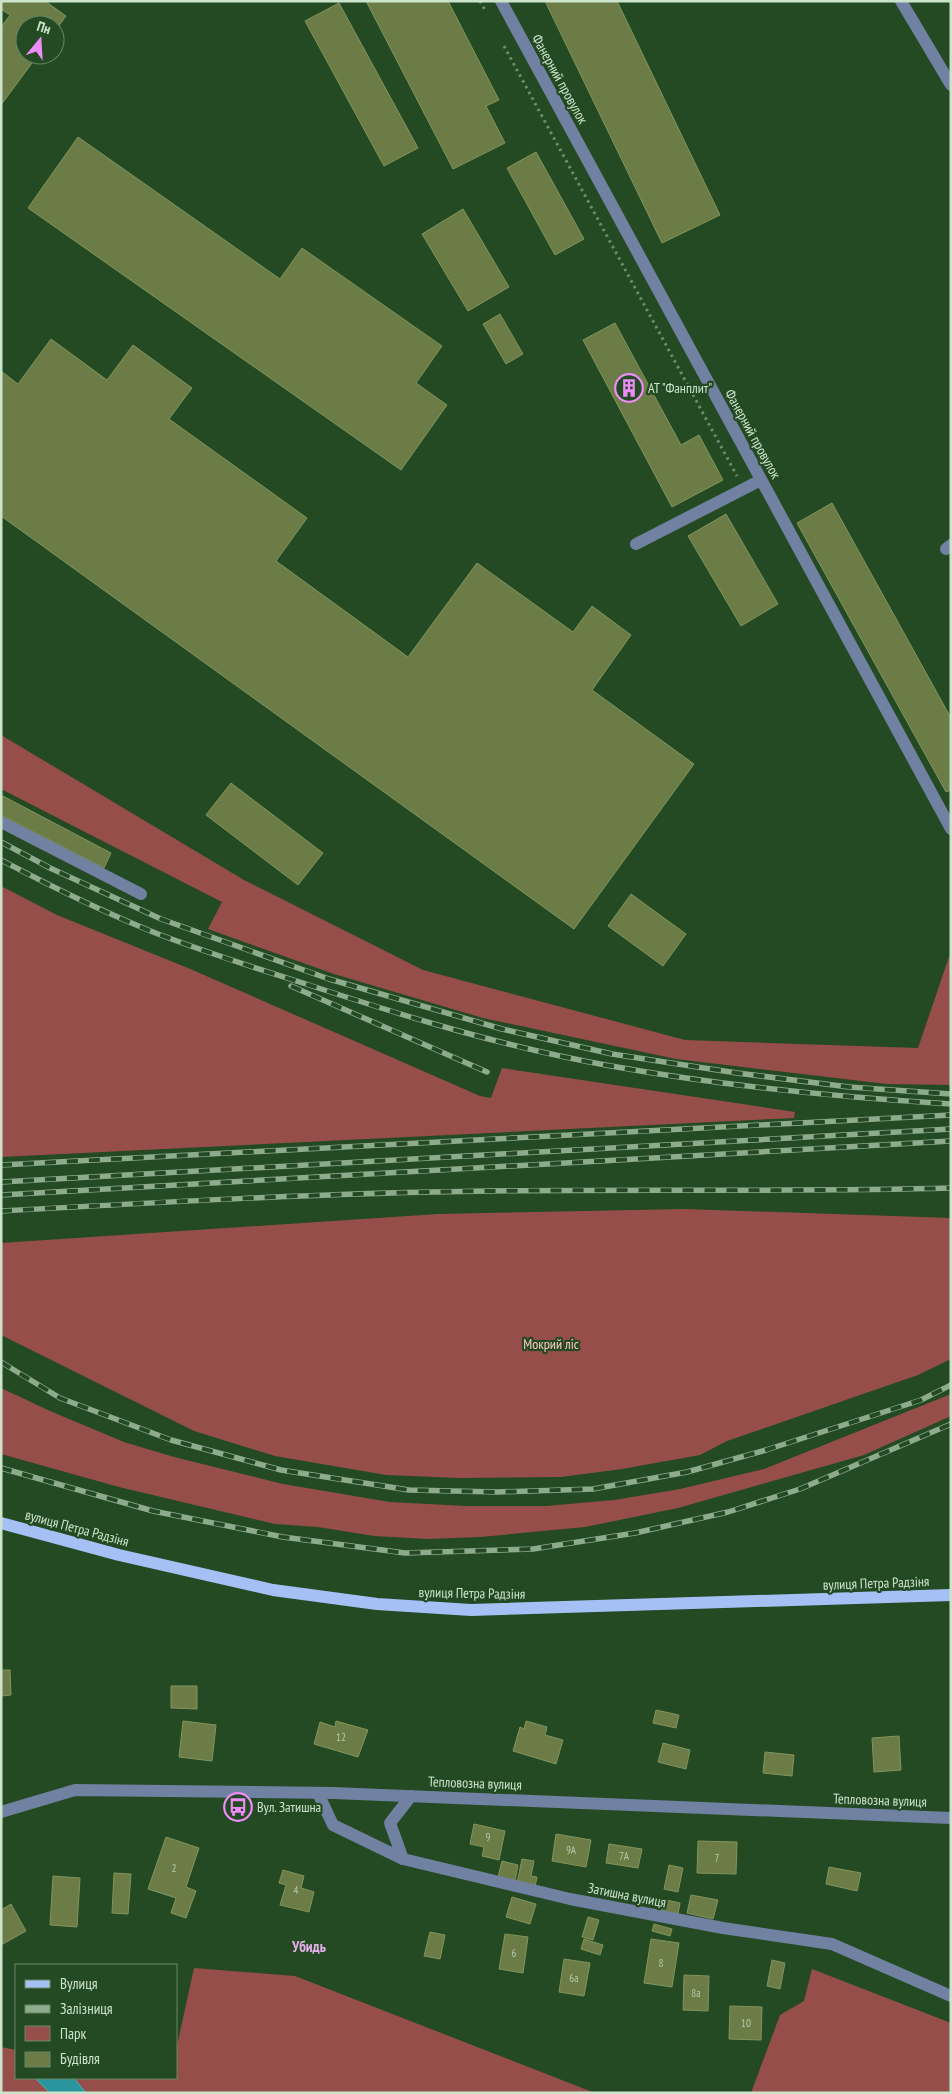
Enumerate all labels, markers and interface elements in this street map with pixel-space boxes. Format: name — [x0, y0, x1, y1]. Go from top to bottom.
north arrow — [15, 15, 65, 65]
text: Пн — [35, 17, 53, 38]
street label: Фанерний провулок — [528, 31, 592, 128]
building icon: АТ "Фанплит" — [614, 373, 644, 403]
place label: АТ "Фанплит" — [648, 379, 712, 397]
street label: Фанерний провулок — [721, 386, 785, 483]
park label: Мокрий ліс — [523, 1335, 579, 1353]
street label: вулиця Петра Радзіня — [23, 1506, 131, 1550]
street label: вулиця Петра Радзіня — [822, 1572, 930, 1594]
street label: вулиця Петра Радзіня — [419, 1583, 525, 1603]
house number: 12 — [336, 1730, 346, 1744]
street label: Тепловозна вулиця — [428, 1772, 522, 1794]
street label: Тепловозна вулиця — [833, 1789, 927, 1811]
bus stop icon: Вул. Затишна — [223, 1792, 253, 1822]
place label: Вул. Затишна — [257, 1798, 321, 1816]
house number: 9 — [486, 1830, 491, 1844]
house number: 9А — [566, 1843, 577, 1857]
house number: 7А — [619, 1849, 630, 1863]
house number: 7 — [715, 1851, 720, 1865]
house number: 2 — [172, 1861, 177, 1875]
street label: Затишна вулиця — [586, 1879, 668, 1911]
house number: 4 — [294, 1883, 299, 1897]
district label: Убидь — [291, 1937, 326, 1956]
house number: 6 — [512, 1946, 517, 1960]
house number: 8 — [659, 1956, 664, 1970]
legend — [15, 1964, 178, 2079]
house number: 6а — [569, 1971, 579, 1985]
text: Вулиця — [60, 1974, 98, 1993]
house number: 8а — [691, 1986, 701, 2000]
text: Залізниця — [60, 1999, 113, 2018]
house number: 10 — [741, 2016, 751, 2030]
text: Парк — [60, 2024, 86, 2043]
text: Будівля — [60, 2049, 100, 2068]

